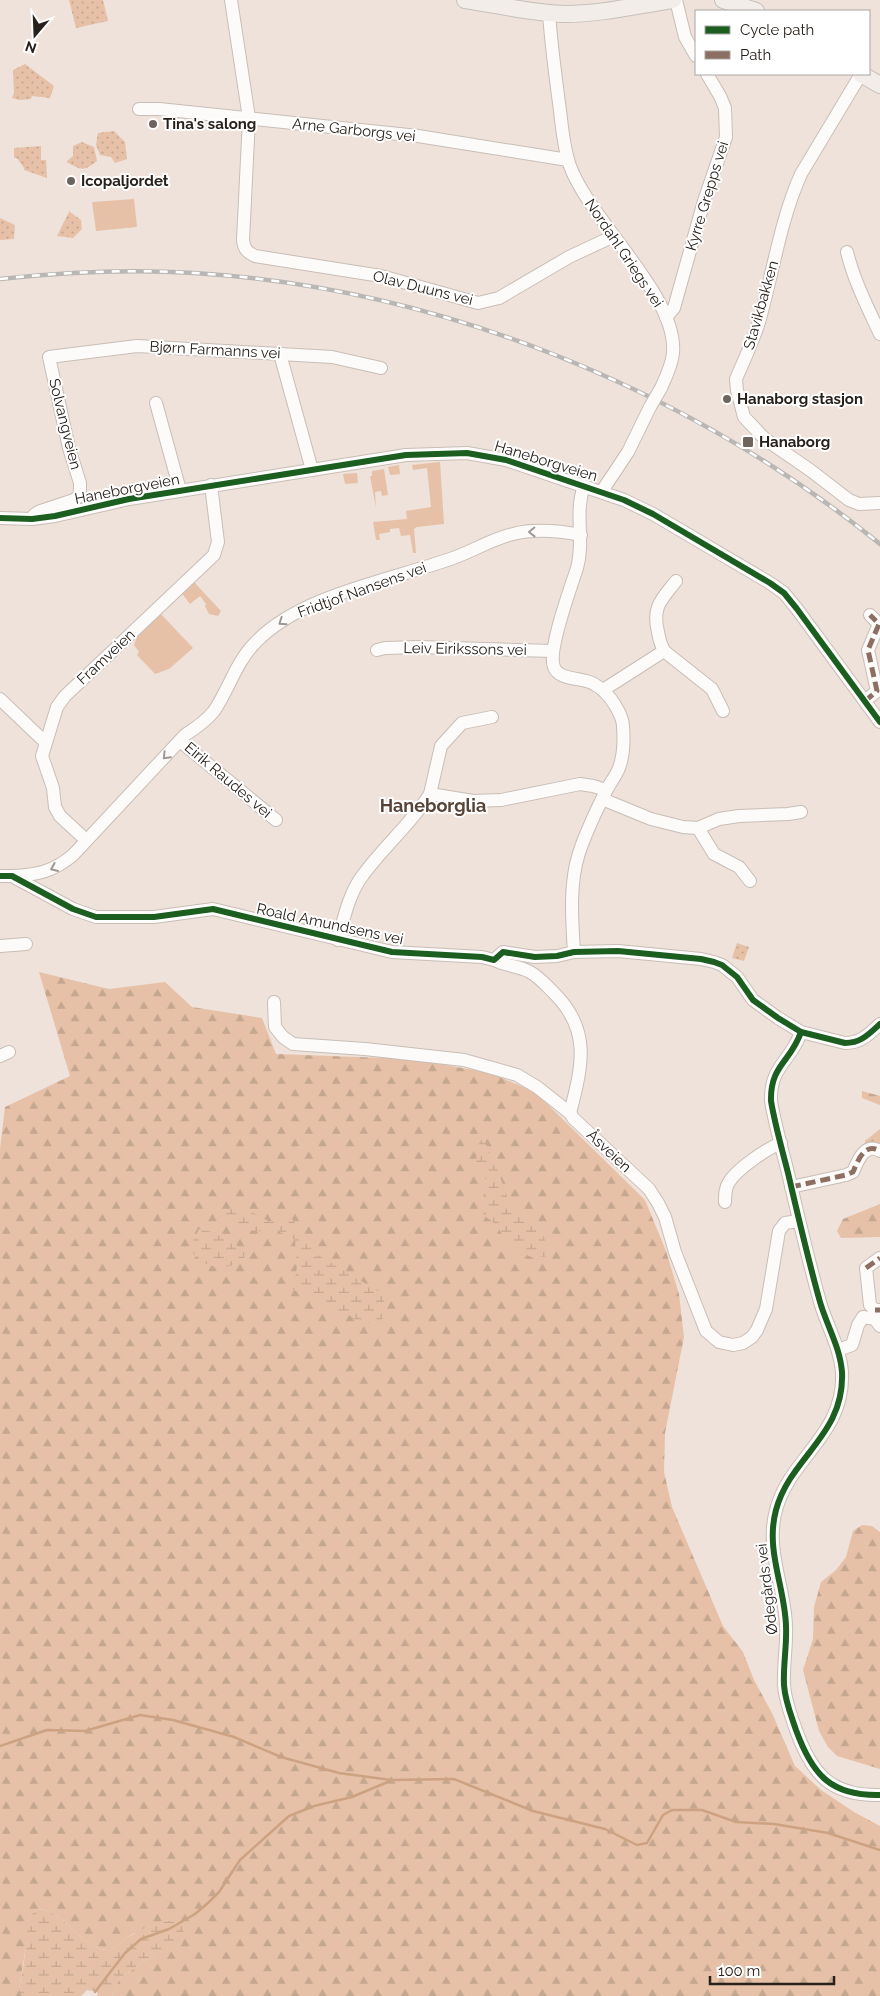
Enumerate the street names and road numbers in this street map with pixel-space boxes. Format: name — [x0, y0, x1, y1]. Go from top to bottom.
street label: Arne Garborgs vei — [291, 115, 417, 145]
street label: Kyrre Grepps vei — [682, 139, 732, 253]
street label: Nordahl Griegs vei — [581, 195, 667, 311]
street label: Stavikbakken — [740, 258, 782, 352]
street label: Olav Duuns vei — [371, 267, 475, 309]
street label: Bjørn Farmanns vei — [149, 338, 281, 362]
street label: Solvangveien — [45, 377, 85, 471]
street label: Haneborgveien — [492, 437, 600, 485]
street label: Haneborgveien — [73, 470, 181, 508]
street label: Fridtjof Nansens vei — [295, 558, 429, 622]
street label: Framveien — [73, 626, 139, 688]
street label: Leiv Eirikssons vei — [403, 639, 527, 659]
street label: Eirik Raudes vei — [181, 738, 275, 822]
street label: Roald Amundsens vei — [255, 900, 405, 948]
street label: Åsveien — [583, 1126, 635, 1176]
street label: Ødegårds vei — [752, 1542, 782, 1636]

